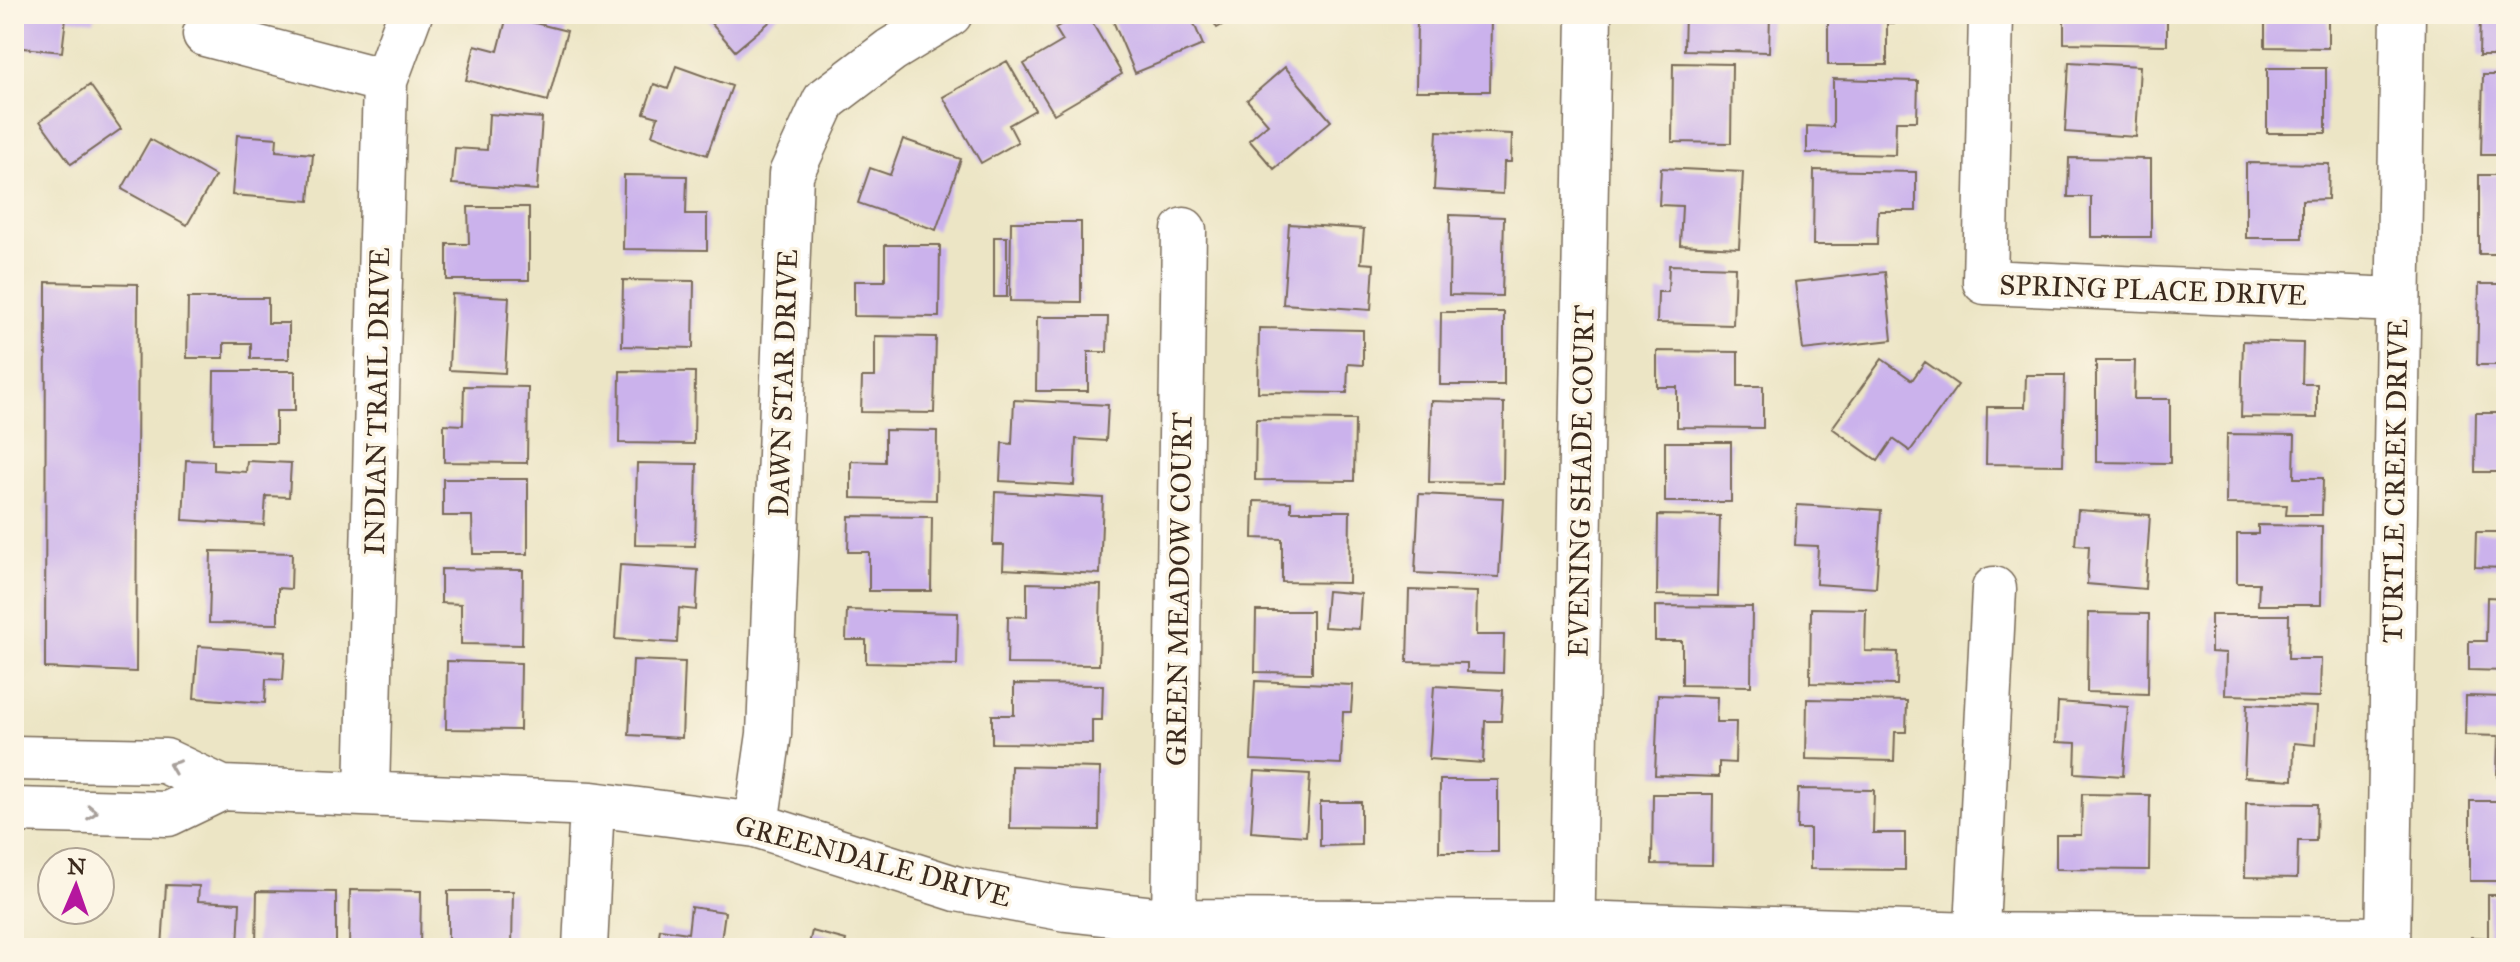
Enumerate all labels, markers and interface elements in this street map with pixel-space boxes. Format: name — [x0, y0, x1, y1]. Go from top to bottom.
street label: INDIAN TRAIL DRIVE — [357, 247, 397, 555]
street label: DAWN STAR DRIVE — [761, 249, 805, 517]
street label: SPRING PLACE DRIVE — [1999, 267, 2307, 313]
street label: EVENING SHADE COURT — [1560, 304, 1602, 658]
street label: TURTLE CREEK DRIVE — [2375, 319, 2415, 643]
street label: GREEN MEADOW COURT — [1158, 412, 1200, 766]
one-way arrow — [168, 760, 182, 776]
one-way arrow — [86, 803, 99, 820]
street label: GREENDALE DRIVE — [731, 807, 1015, 915]
north arrow — [36, 846, 116, 926]
text: N — [67, 853, 87, 880]

